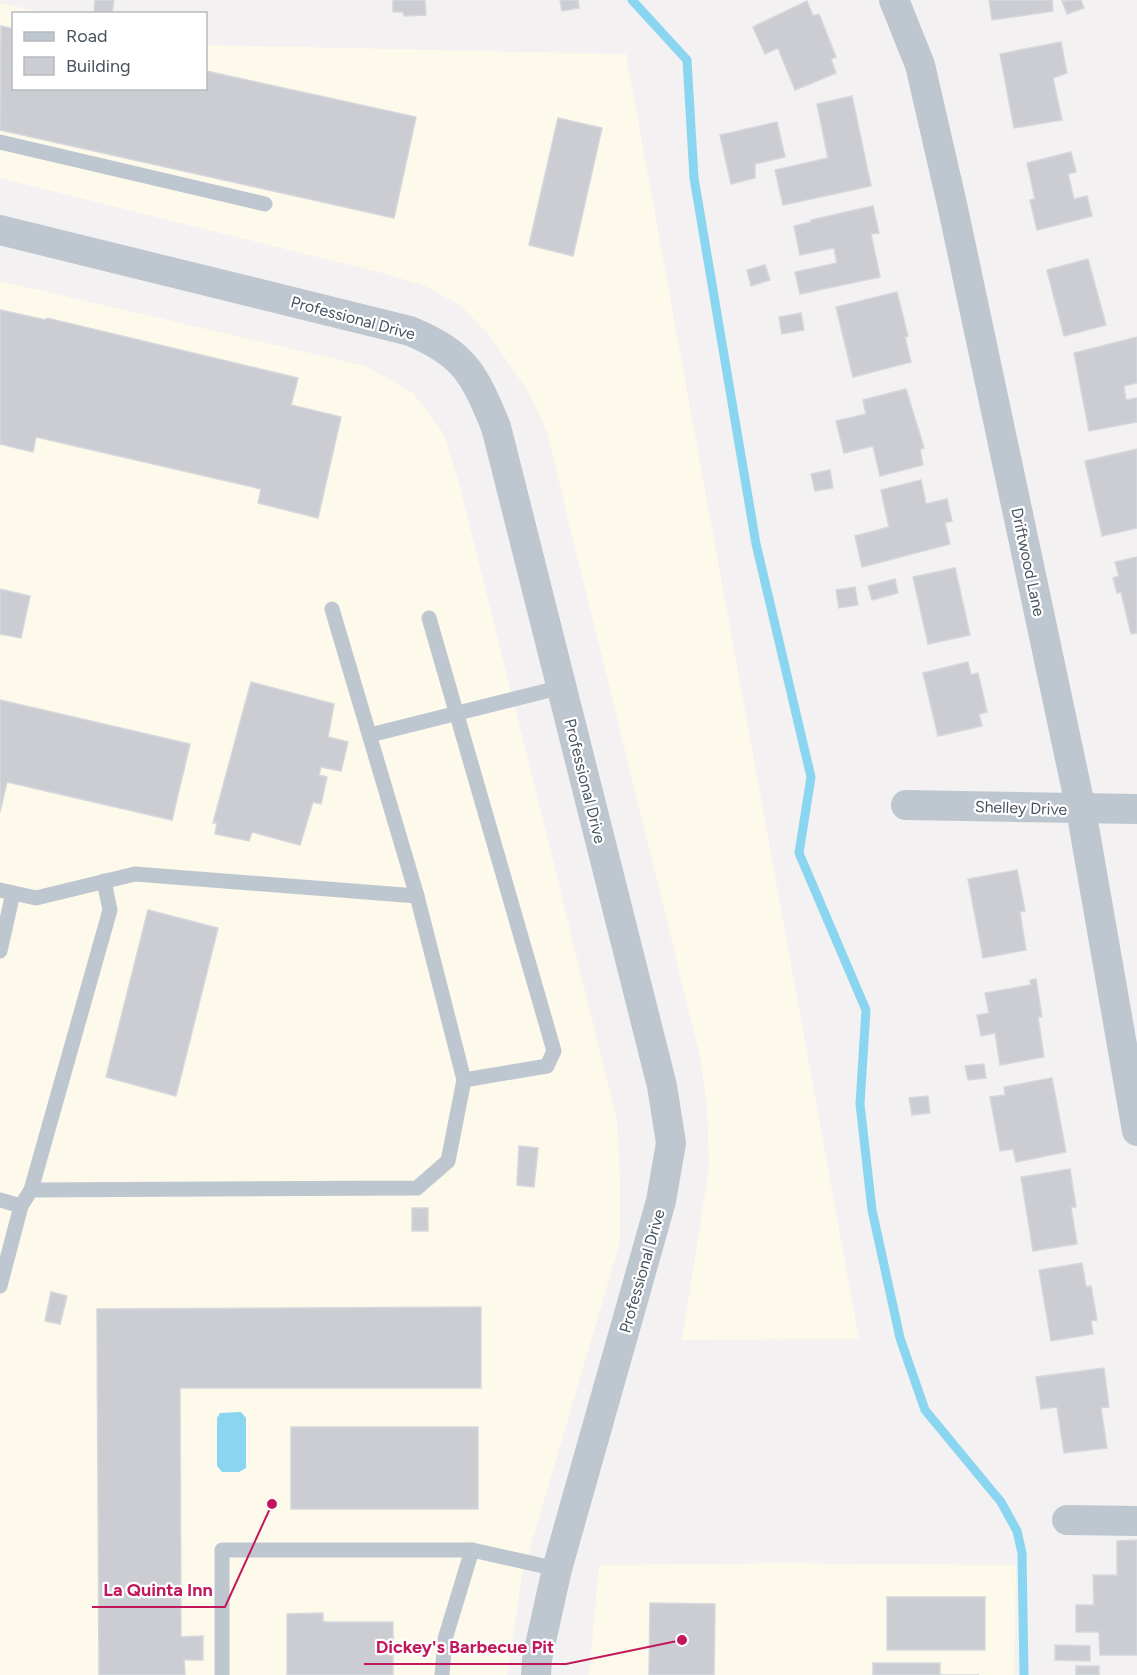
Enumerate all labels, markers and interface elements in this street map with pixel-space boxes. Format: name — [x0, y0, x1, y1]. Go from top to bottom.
legend — [12, 12, 207, 90]
text: Road — [66, 25, 107, 47]
text: Building — [66, 55, 131, 77]
street label: Professional Drive — [289, 292, 417, 344]
street label: Driftwood Lane — [1007, 506, 1049, 618]
street label: Professional Drive — [560, 717, 610, 846]
street label: Shelley Drive — [974, 797, 1068, 819]
street label: Professional Drive — [615, 1207, 669, 1335]
callout: La Quinta Inn — [92, 1571, 225, 1607]
text: La Quinta Inn — [103, 1579, 213, 1601]
callout: Dickey's Barbecue Pit — [364, 1628, 566, 1664]
text: Dickey's Barbecue Pit — [376, 1636, 554, 1658]

